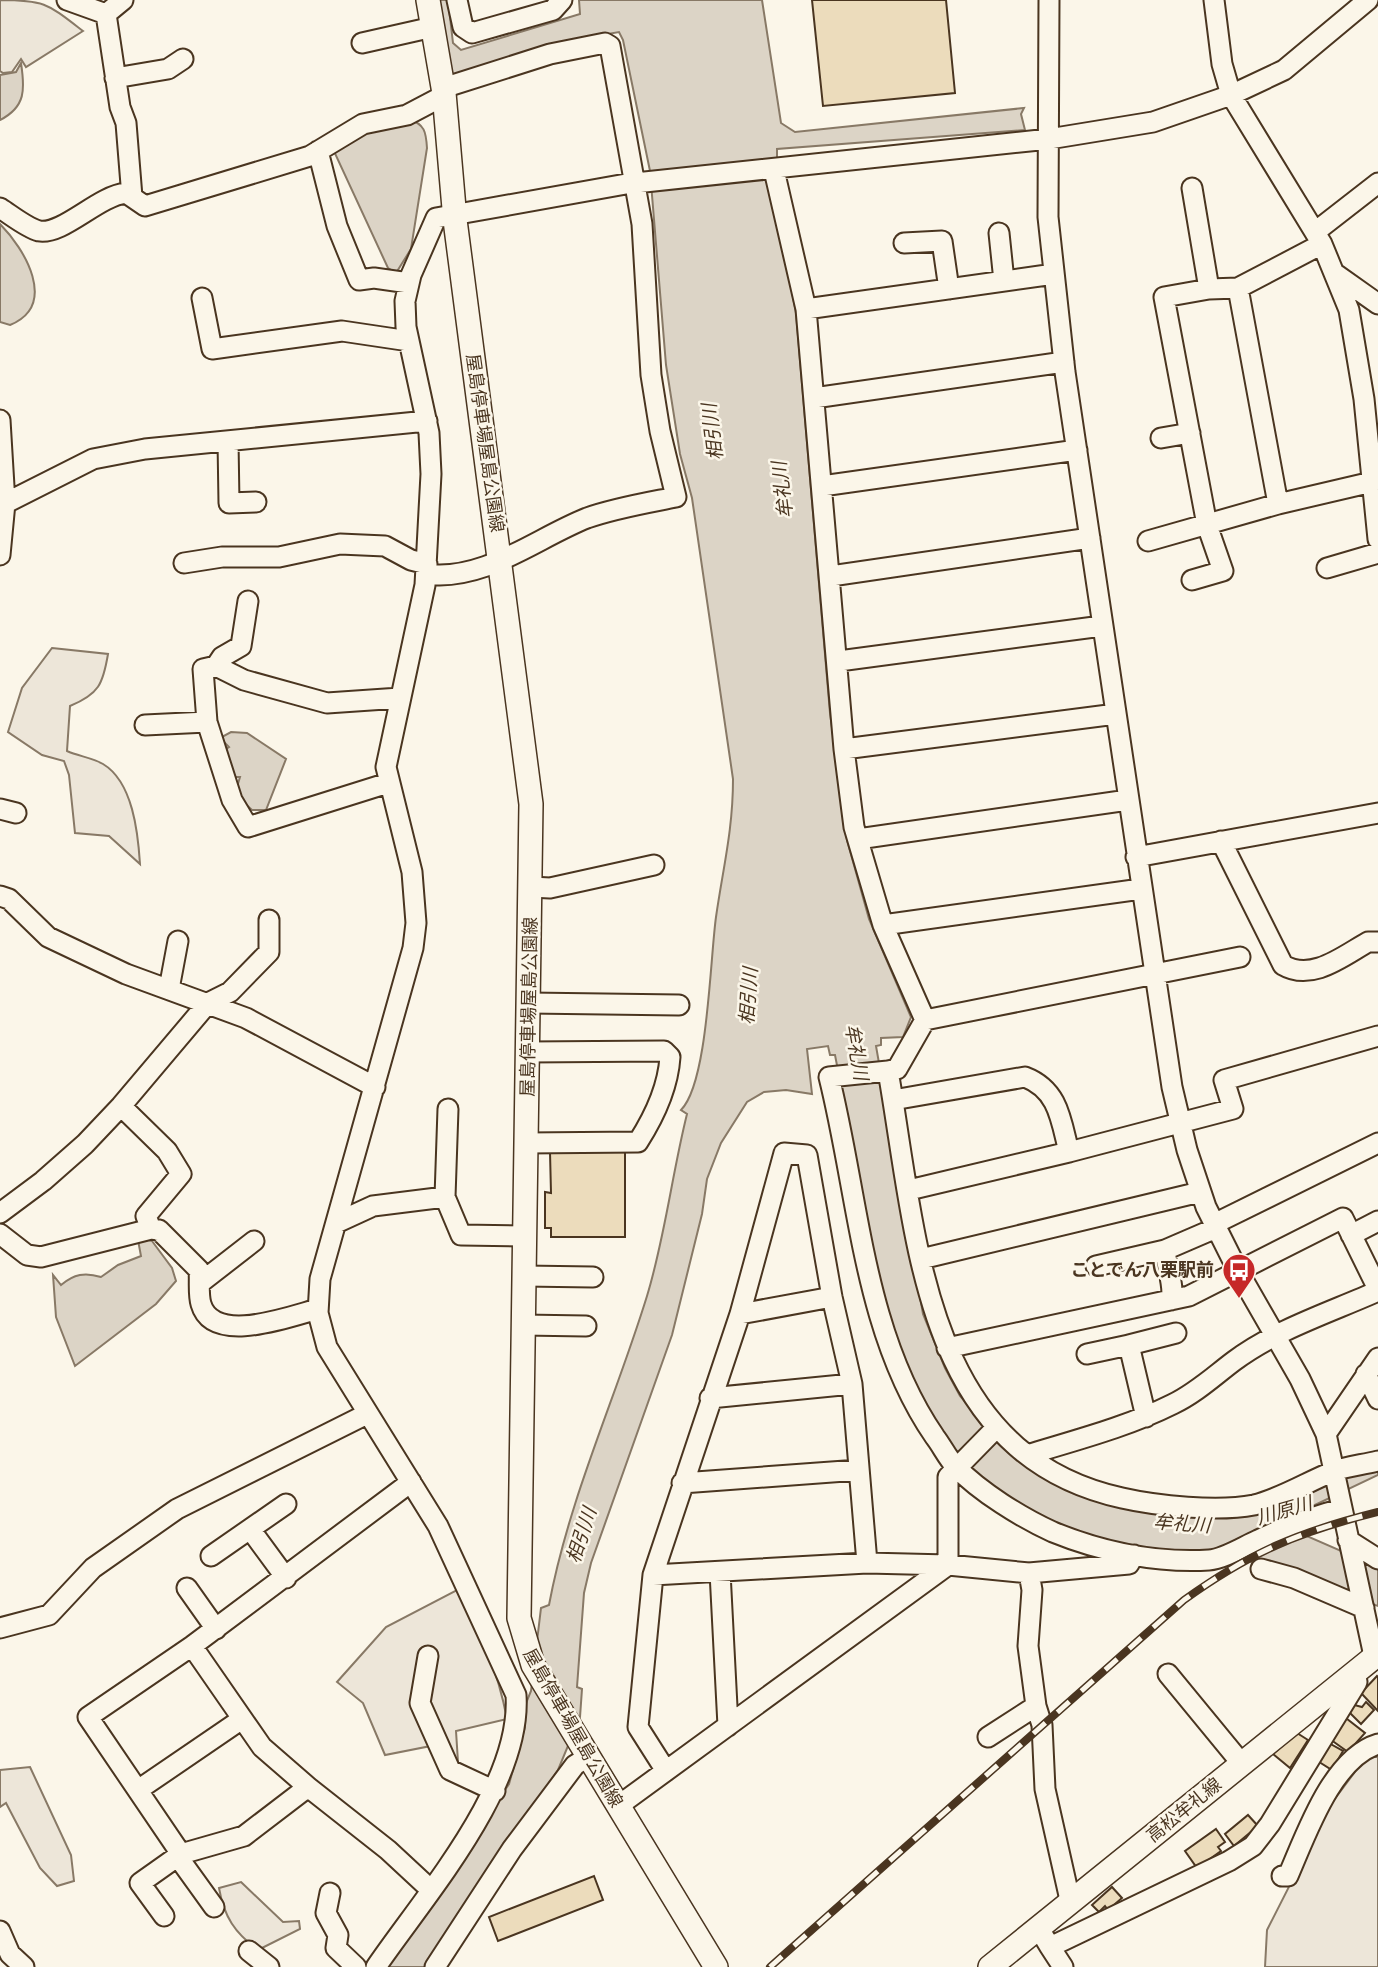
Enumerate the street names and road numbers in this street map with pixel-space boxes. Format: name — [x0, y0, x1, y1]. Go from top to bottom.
street label: 屋島停車場屋島公園線 — [462, 352, 509, 534]
street label: 屋島停車場屋島公園線 — [515, 917, 542, 1097]
street label: 屋島停車場屋島公園線 — [518, 1644, 628, 1811]
street label: 高松牟礼線 — [1141, 1772, 1226, 1847]

